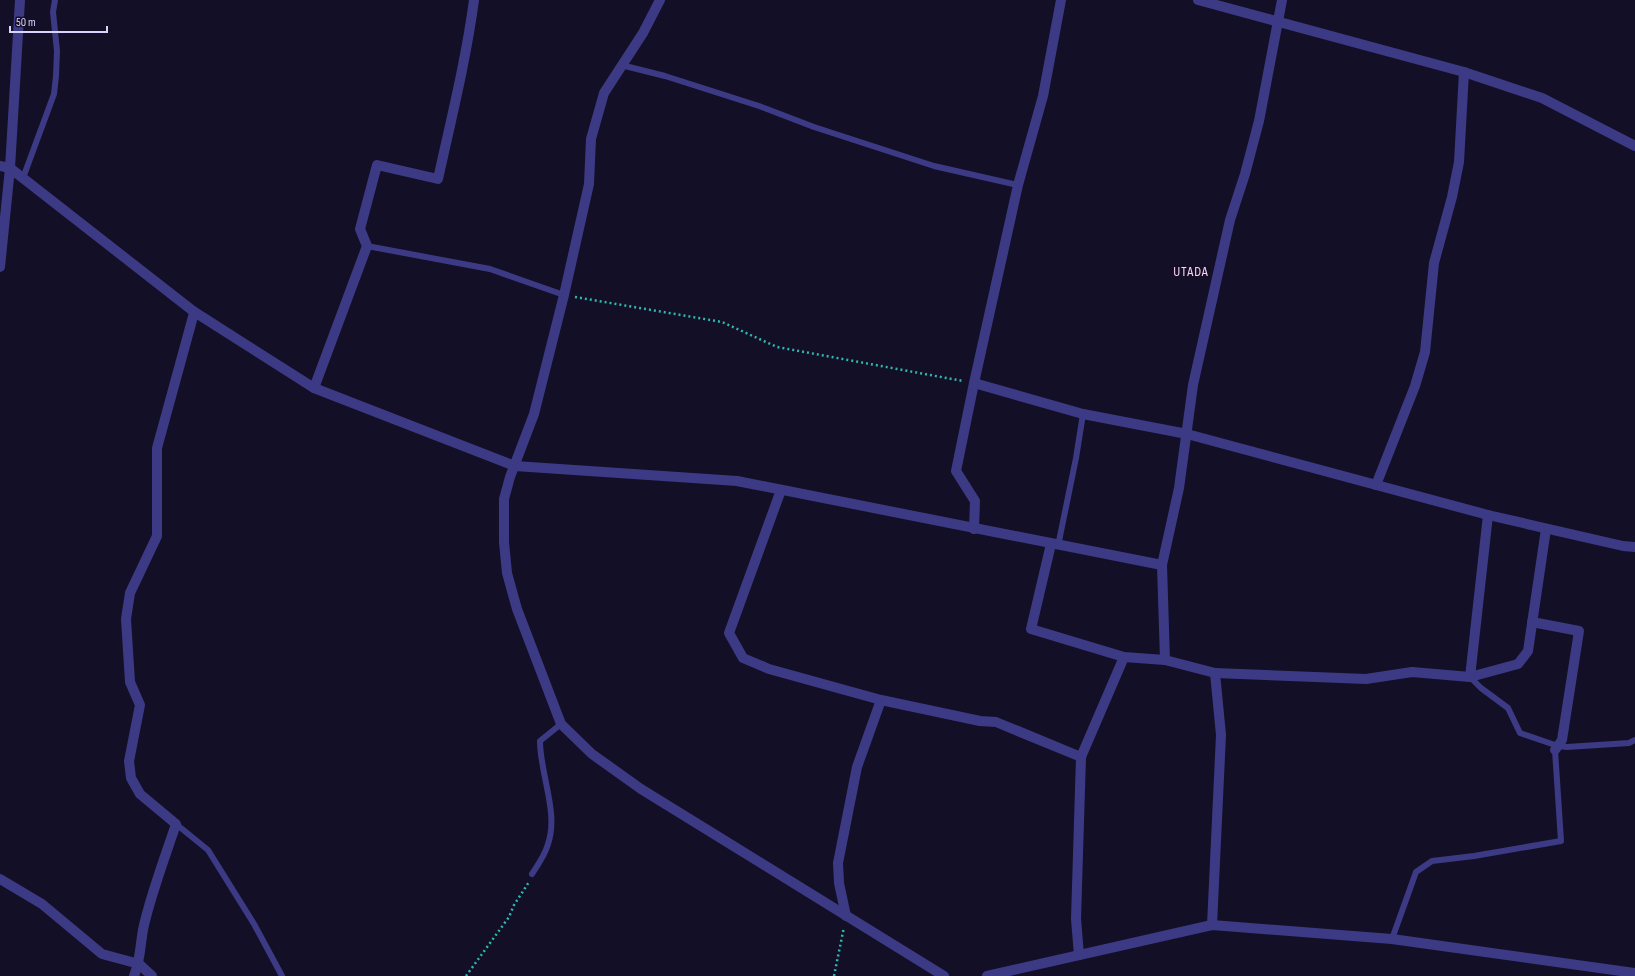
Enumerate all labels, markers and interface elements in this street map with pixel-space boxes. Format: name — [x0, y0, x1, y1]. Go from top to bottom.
scale bar — [10, 8, 107, 34]
text: 50 m — [16, 15, 36, 30]
district label: UTADA — [1173, 263, 1209, 280]

